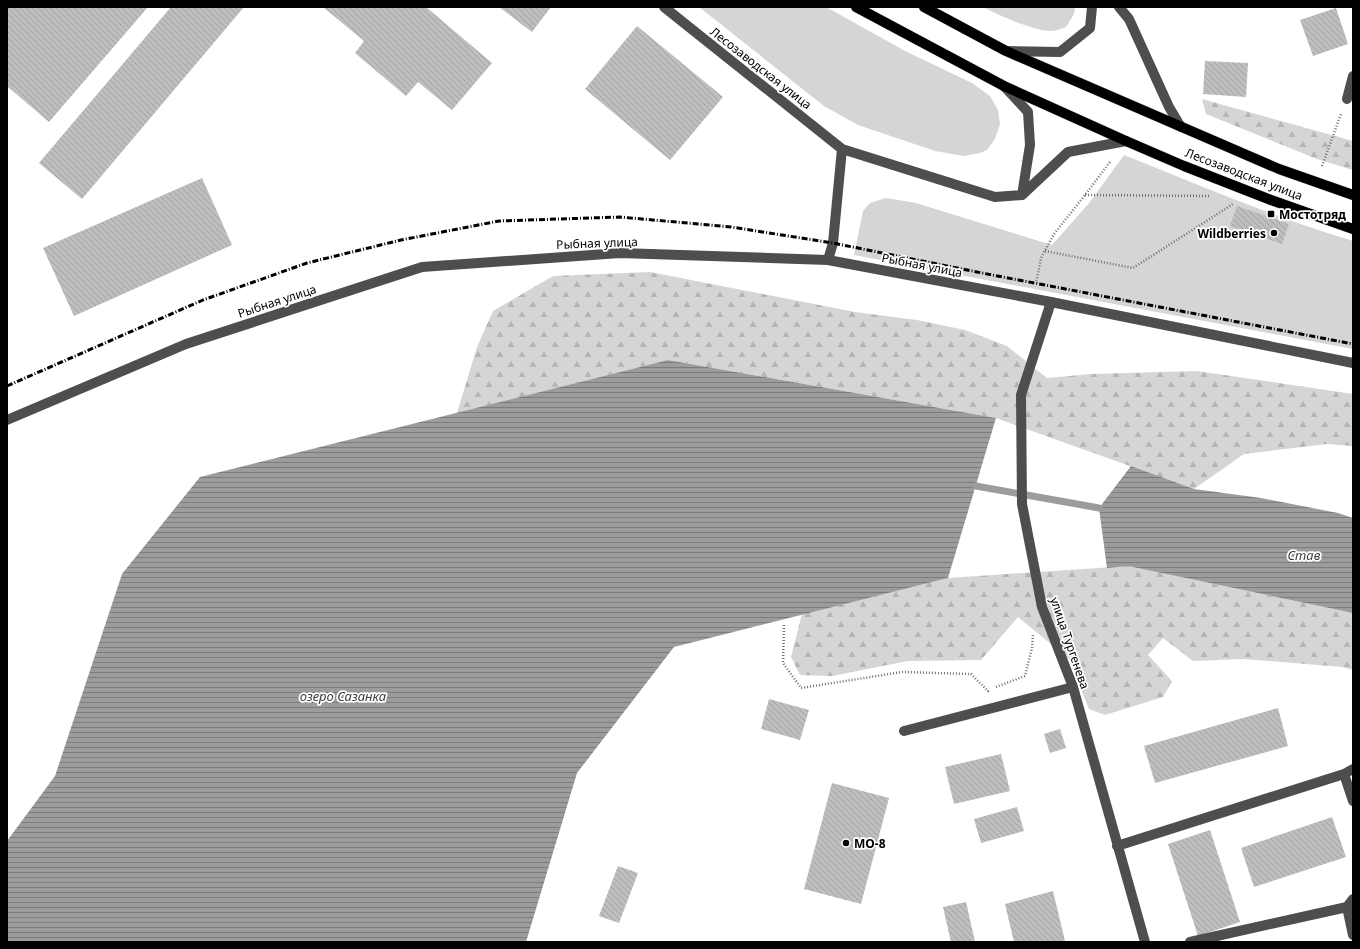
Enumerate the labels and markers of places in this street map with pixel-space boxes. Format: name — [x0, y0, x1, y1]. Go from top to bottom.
place label: Мостотряд — [1279, 206, 1346, 223]
marker: Мостотряд — [1266, 209, 1276, 219]
place label: Wildberries — [1197, 225, 1266, 242]
marker: Wildberries — [1269, 228, 1279, 238]
place label: MO-8 — [854, 835, 886, 852]
marker: MO-8 — [841, 838, 851, 848]

